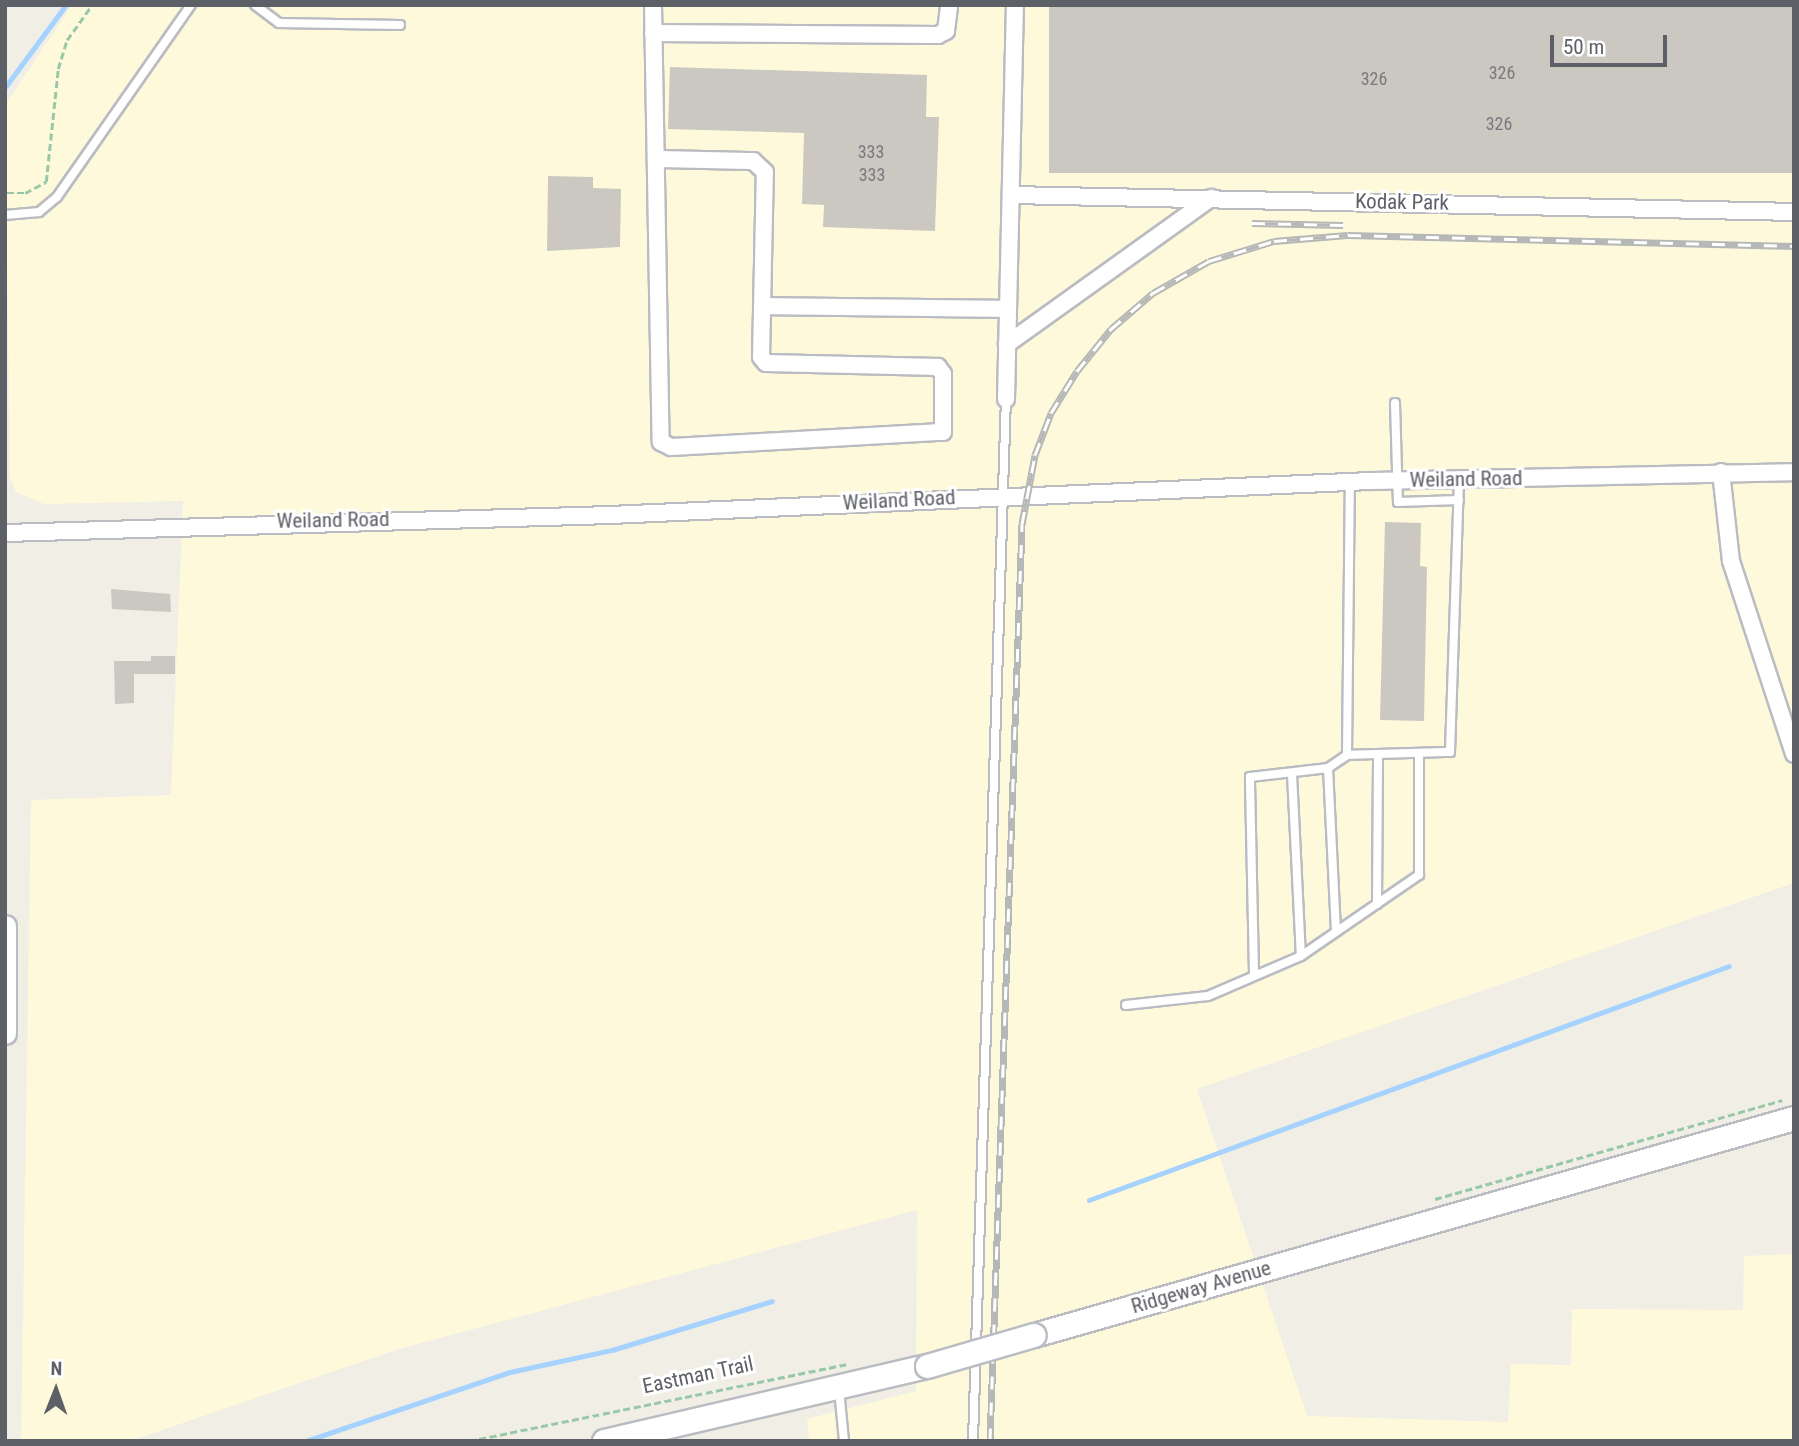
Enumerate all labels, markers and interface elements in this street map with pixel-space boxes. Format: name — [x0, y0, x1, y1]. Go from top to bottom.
scale bar — [1554, 21, 1671, 65]
text: 50 m — [1563, 35, 1604, 59]
house number: 326 — [1489, 62, 1515, 84]
house number: 326 — [1361, 68, 1387, 90]
house number: 326 — [1486, 113, 1512, 135]
house number: 333 — [858, 141, 884, 163]
house number: 333 — [859, 164, 885, 186]
street label: Kodak Park — [1355, 189, 1449, 215]
street label: Weiland Road — [1409, 465, 1523, 493]
street label: Weiland Road — [842, 484, 956, 516]
street label: Weiland Road — [276, 506, 390, 534]
street label: Ridgeway Avenue — [1128, 1255, 1274, 1319]
street label: Eastman Trail — [640, 1351, 756, 1399]
north arrow — [21, 1355, 91, 1425]
text: N — [50, 1357, 62, 1380]

